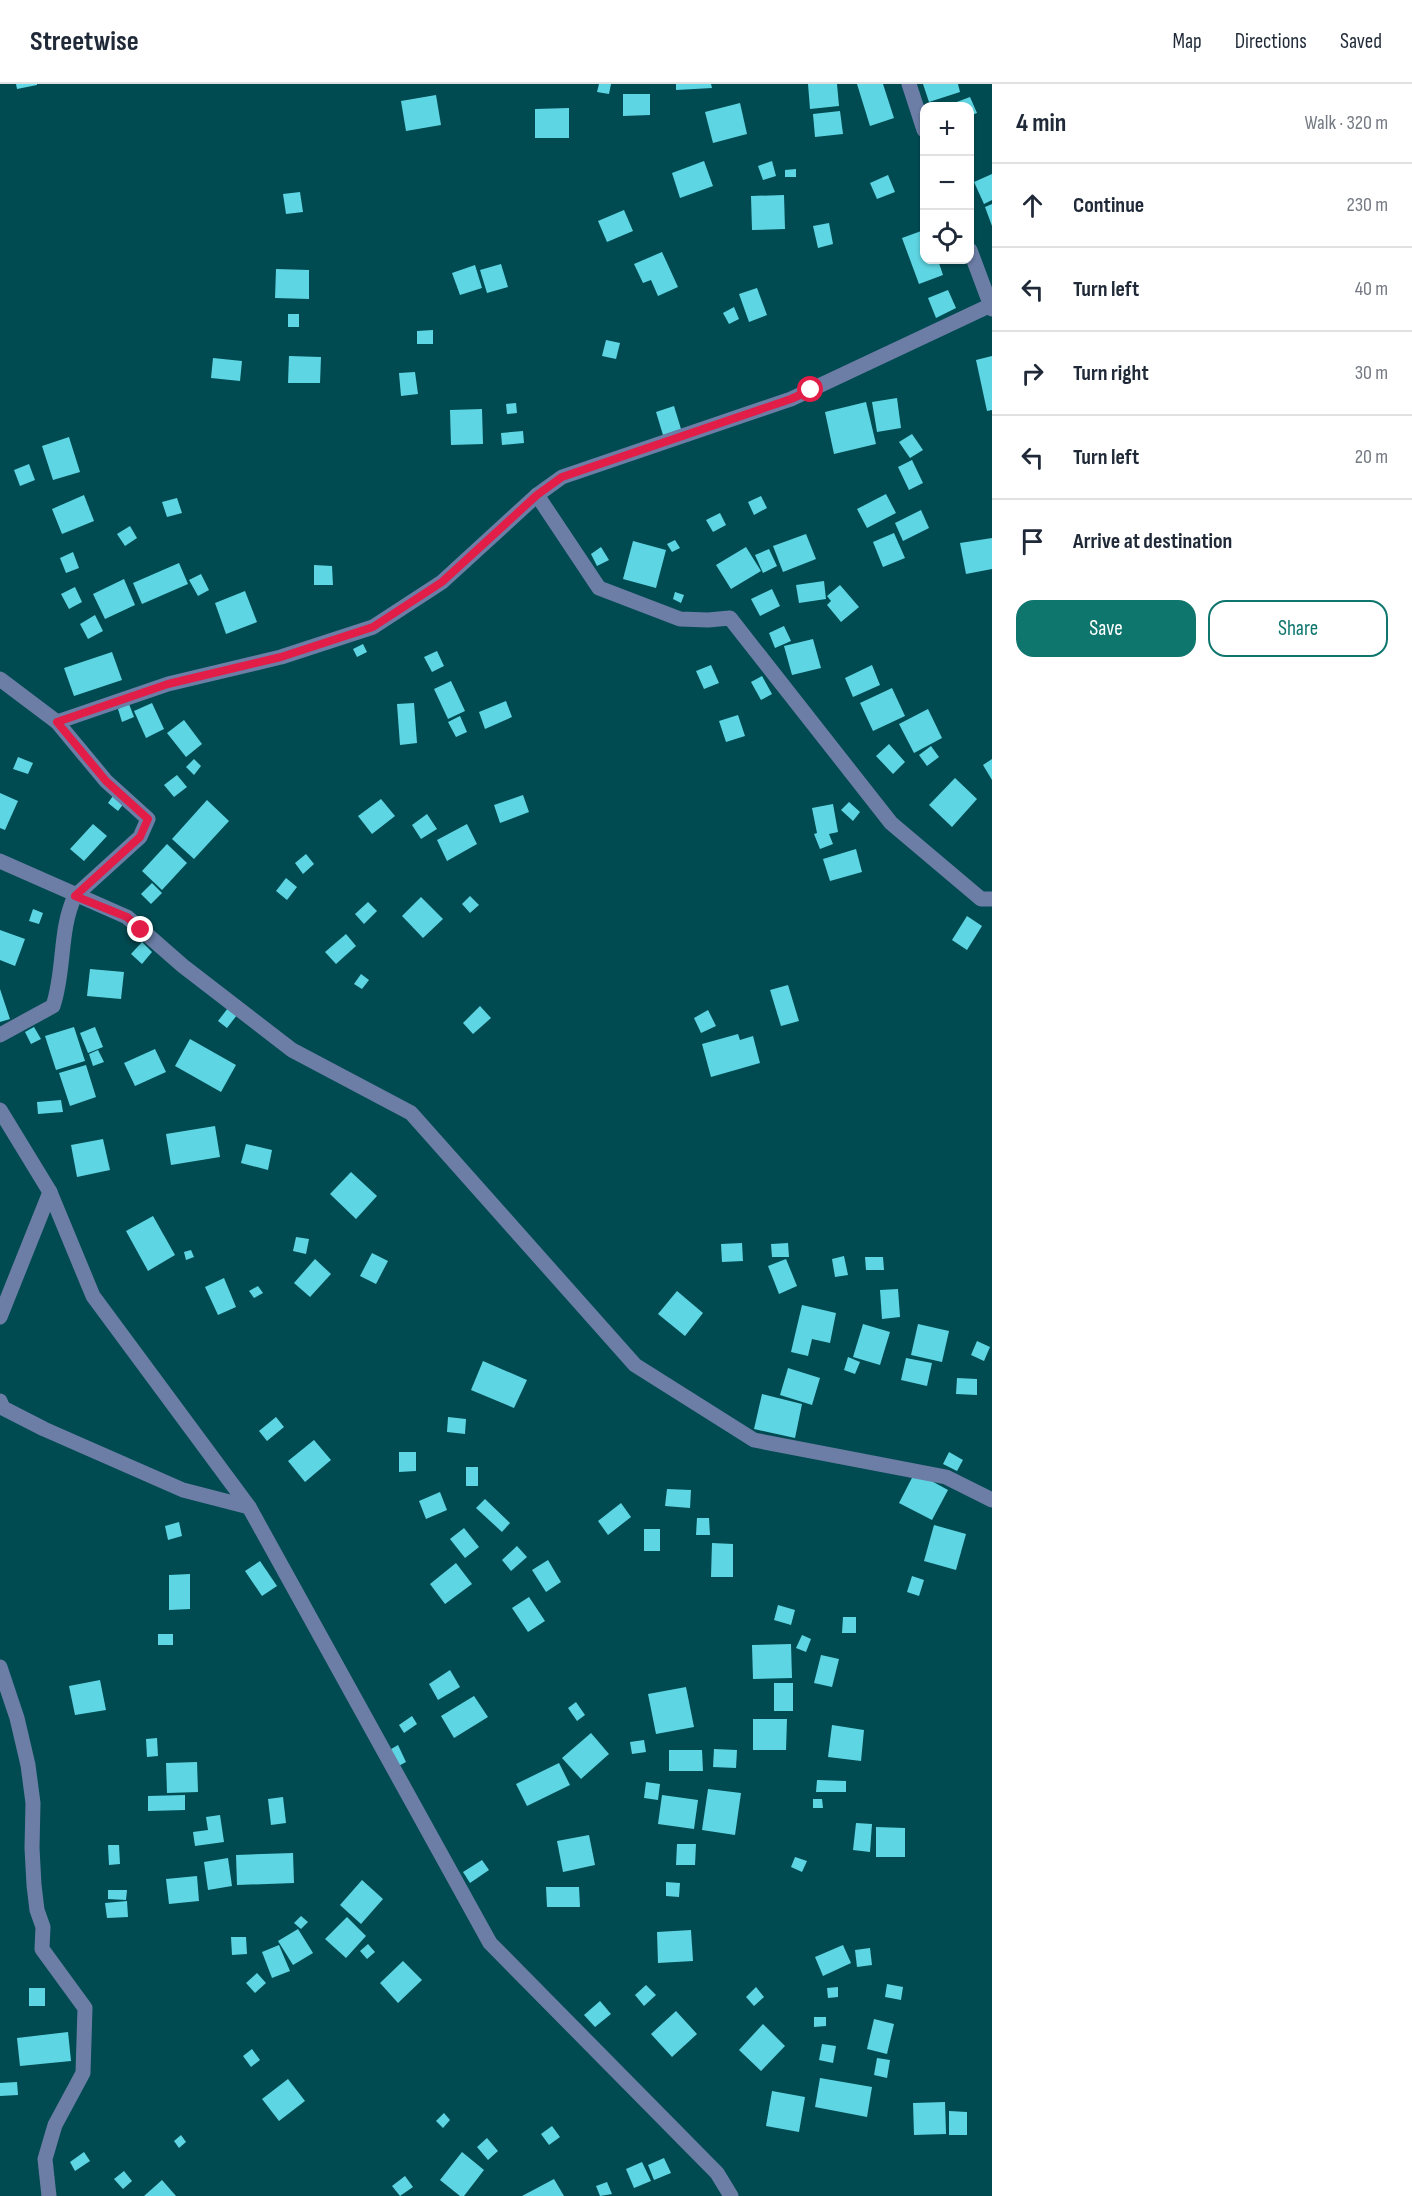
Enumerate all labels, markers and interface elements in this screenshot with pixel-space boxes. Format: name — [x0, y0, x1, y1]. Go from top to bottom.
text: Streetwise — [30, 25, 139, 58]
text: Map — [1172, 29, 1202, 54]
text: Directions — [1235, 29, 1307, 54]
text: Saved — [1340, 29, 1382, 54]
map controls — [920, 102, 974, 264]
button: + — [920, 102, 974, 156]
text: 4 min — [1016, 108, 1066, 139]
text: Walk · 320 m — [1305, 111, 1388, 135]
button: − — [920, 156, 974, 210]
icon: ahead — [1016, 189, 1049, 222]
text: Continue — [1073, 192, 1144, 219]
text: 230 m — [1346, 193, 1388, 217]
button: locate — [920, 210, 974, 264]
icon: left — [1016, 273, 1049, 306]
text: Turn left — [1073, 276, 1139, 303]
text: 40 m — [1355, 277, 1388, 301]
icon: right — [1016, 357, 1049, 390]
text: Turn right — [1073, 360, 1149, 387]
text: 30 m — [1355, 361, 1388, 385]
route start — [797, 376, 823, 402]
icon: left — [1016, 441, 1049, 474]
text: Turn left — [1073, 444, 1139, 471]
text: 20 m — [1355, 445, 1388, 469]
icon: arrive — [1016, 525, 1049, 558]
text: Arrive at destination — [1073, 528, 1232, 555]
button: Save — [1016, 600, 1196, 657]
button: Share — [1208, 600, 1388, 657]
route end — [127, 916, 153, 942]

